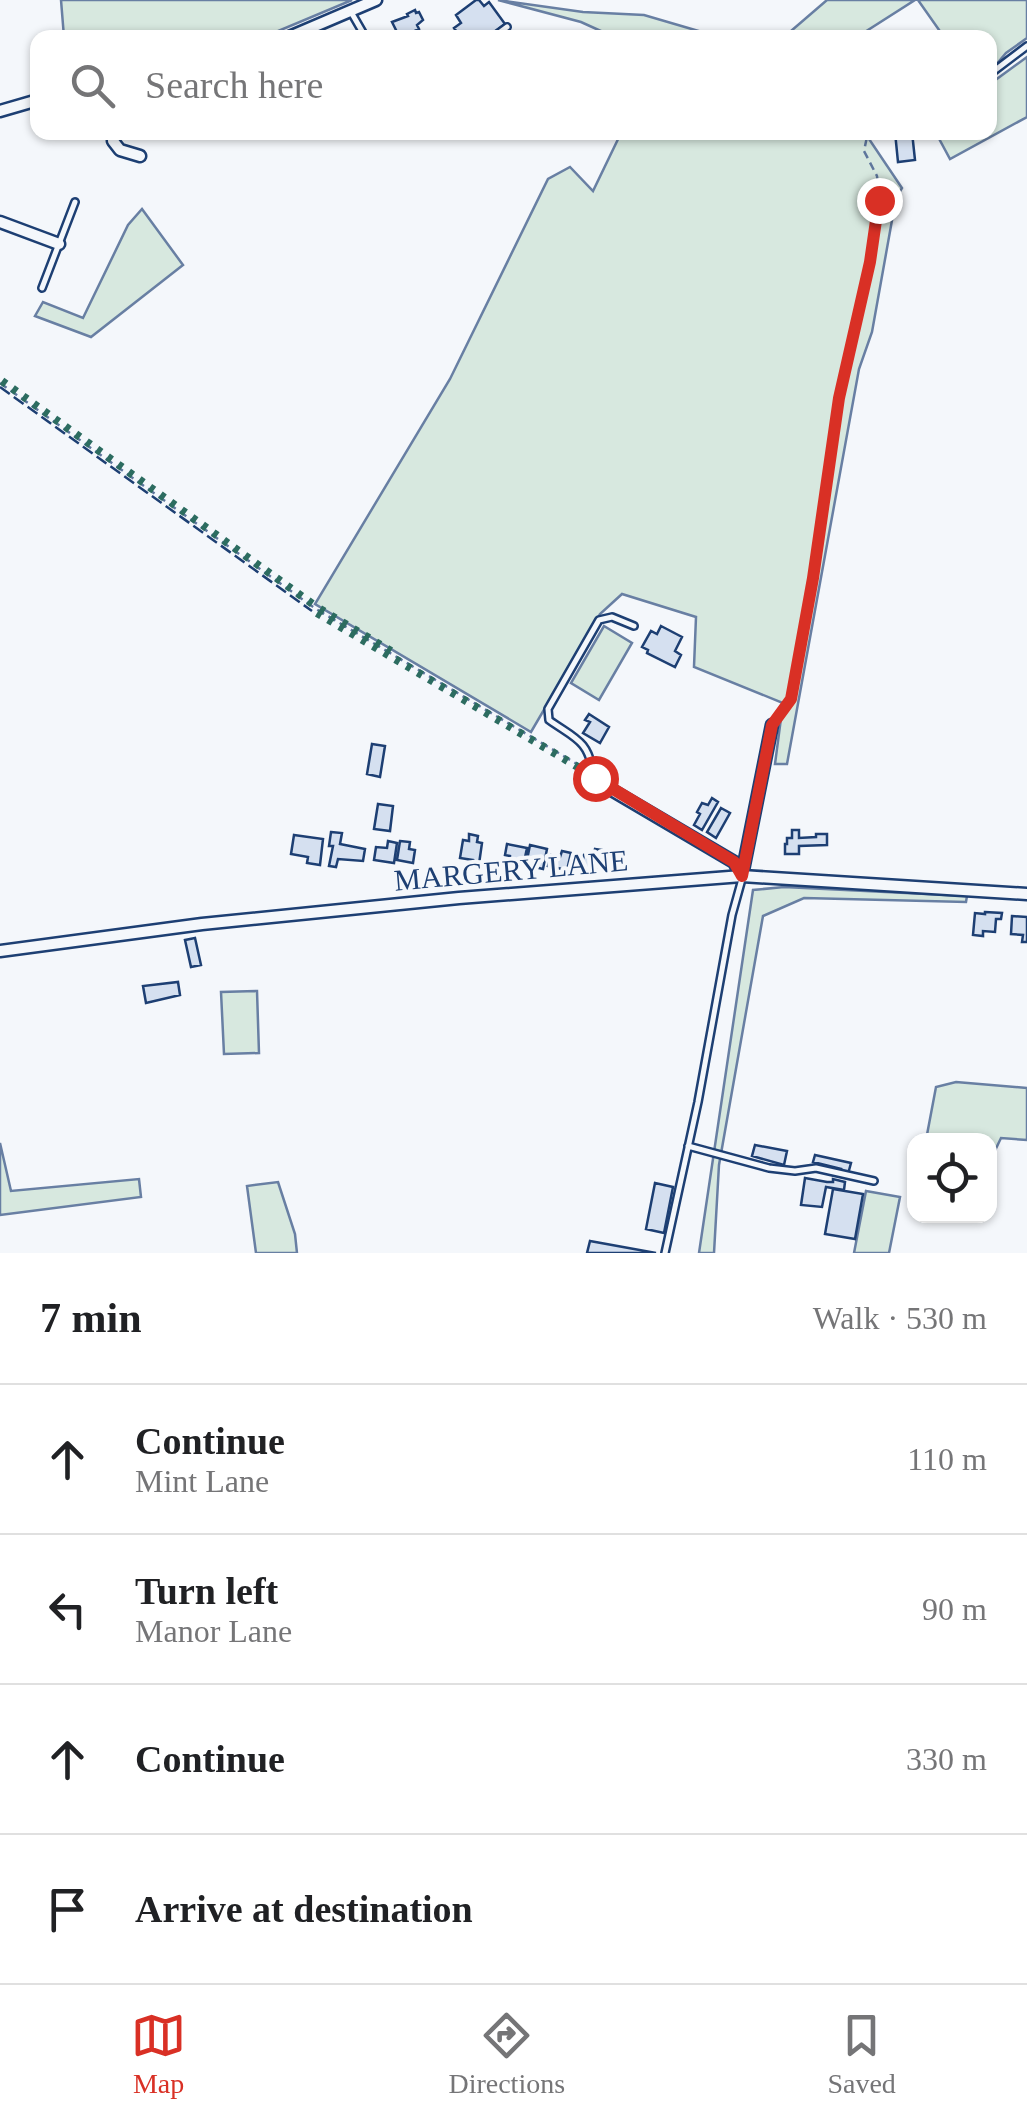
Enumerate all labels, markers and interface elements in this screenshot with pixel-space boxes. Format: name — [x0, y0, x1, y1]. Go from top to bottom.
search box — [30, 30, 997, 140]
icon: search — [65, 58, 120, 113]
text: Search here — [145, 64, 323, 106]
route end — [857, 178, 903, 224]
route start — [573, 756, 619, 802]
street label: MARGERY LANE — [393, 843, 629, 897]
map controls — [907, 1133, 997, 1223]
button: locate — [907, 1133, 997, 1223]
text: 7 min — [40, 1295, 142, 1341]
text: Walk · 530 m — [813, 1300, 987, 1336]
text: Continue — [135, 1420, 285, 1462]
icon: ahead — [40, 1432, 95, 1487]
text: 110 m — [907, 1441, 987, 1477]
text: Mint Lane — [135, 1463, 269, 1499]
text: Turn left — [135, 1570, 278, 1612]
icon: left — [40, 1582, 95, 1637]
text: 90 m — [922, 1591, 987, 1627]
text: Manor Lane — [135, 1613, 292, 1649]
icon: ahead — [40, 1732, 95, 1787]
text: Continue — [135, 1738, 285, 1780]
text: 330 m — [906, 1741, 987, 1777]
icon: arrive — [40, 1882, 95, 1937]
text: Arrive at destination — [135, 1888, 473, 1930]
tab: Map — [131, 2008, 186, 2100]
tab: Directions — [448, 2008, 565, 2100]
tab: Saved — [827, 2008, 896, 2100]

